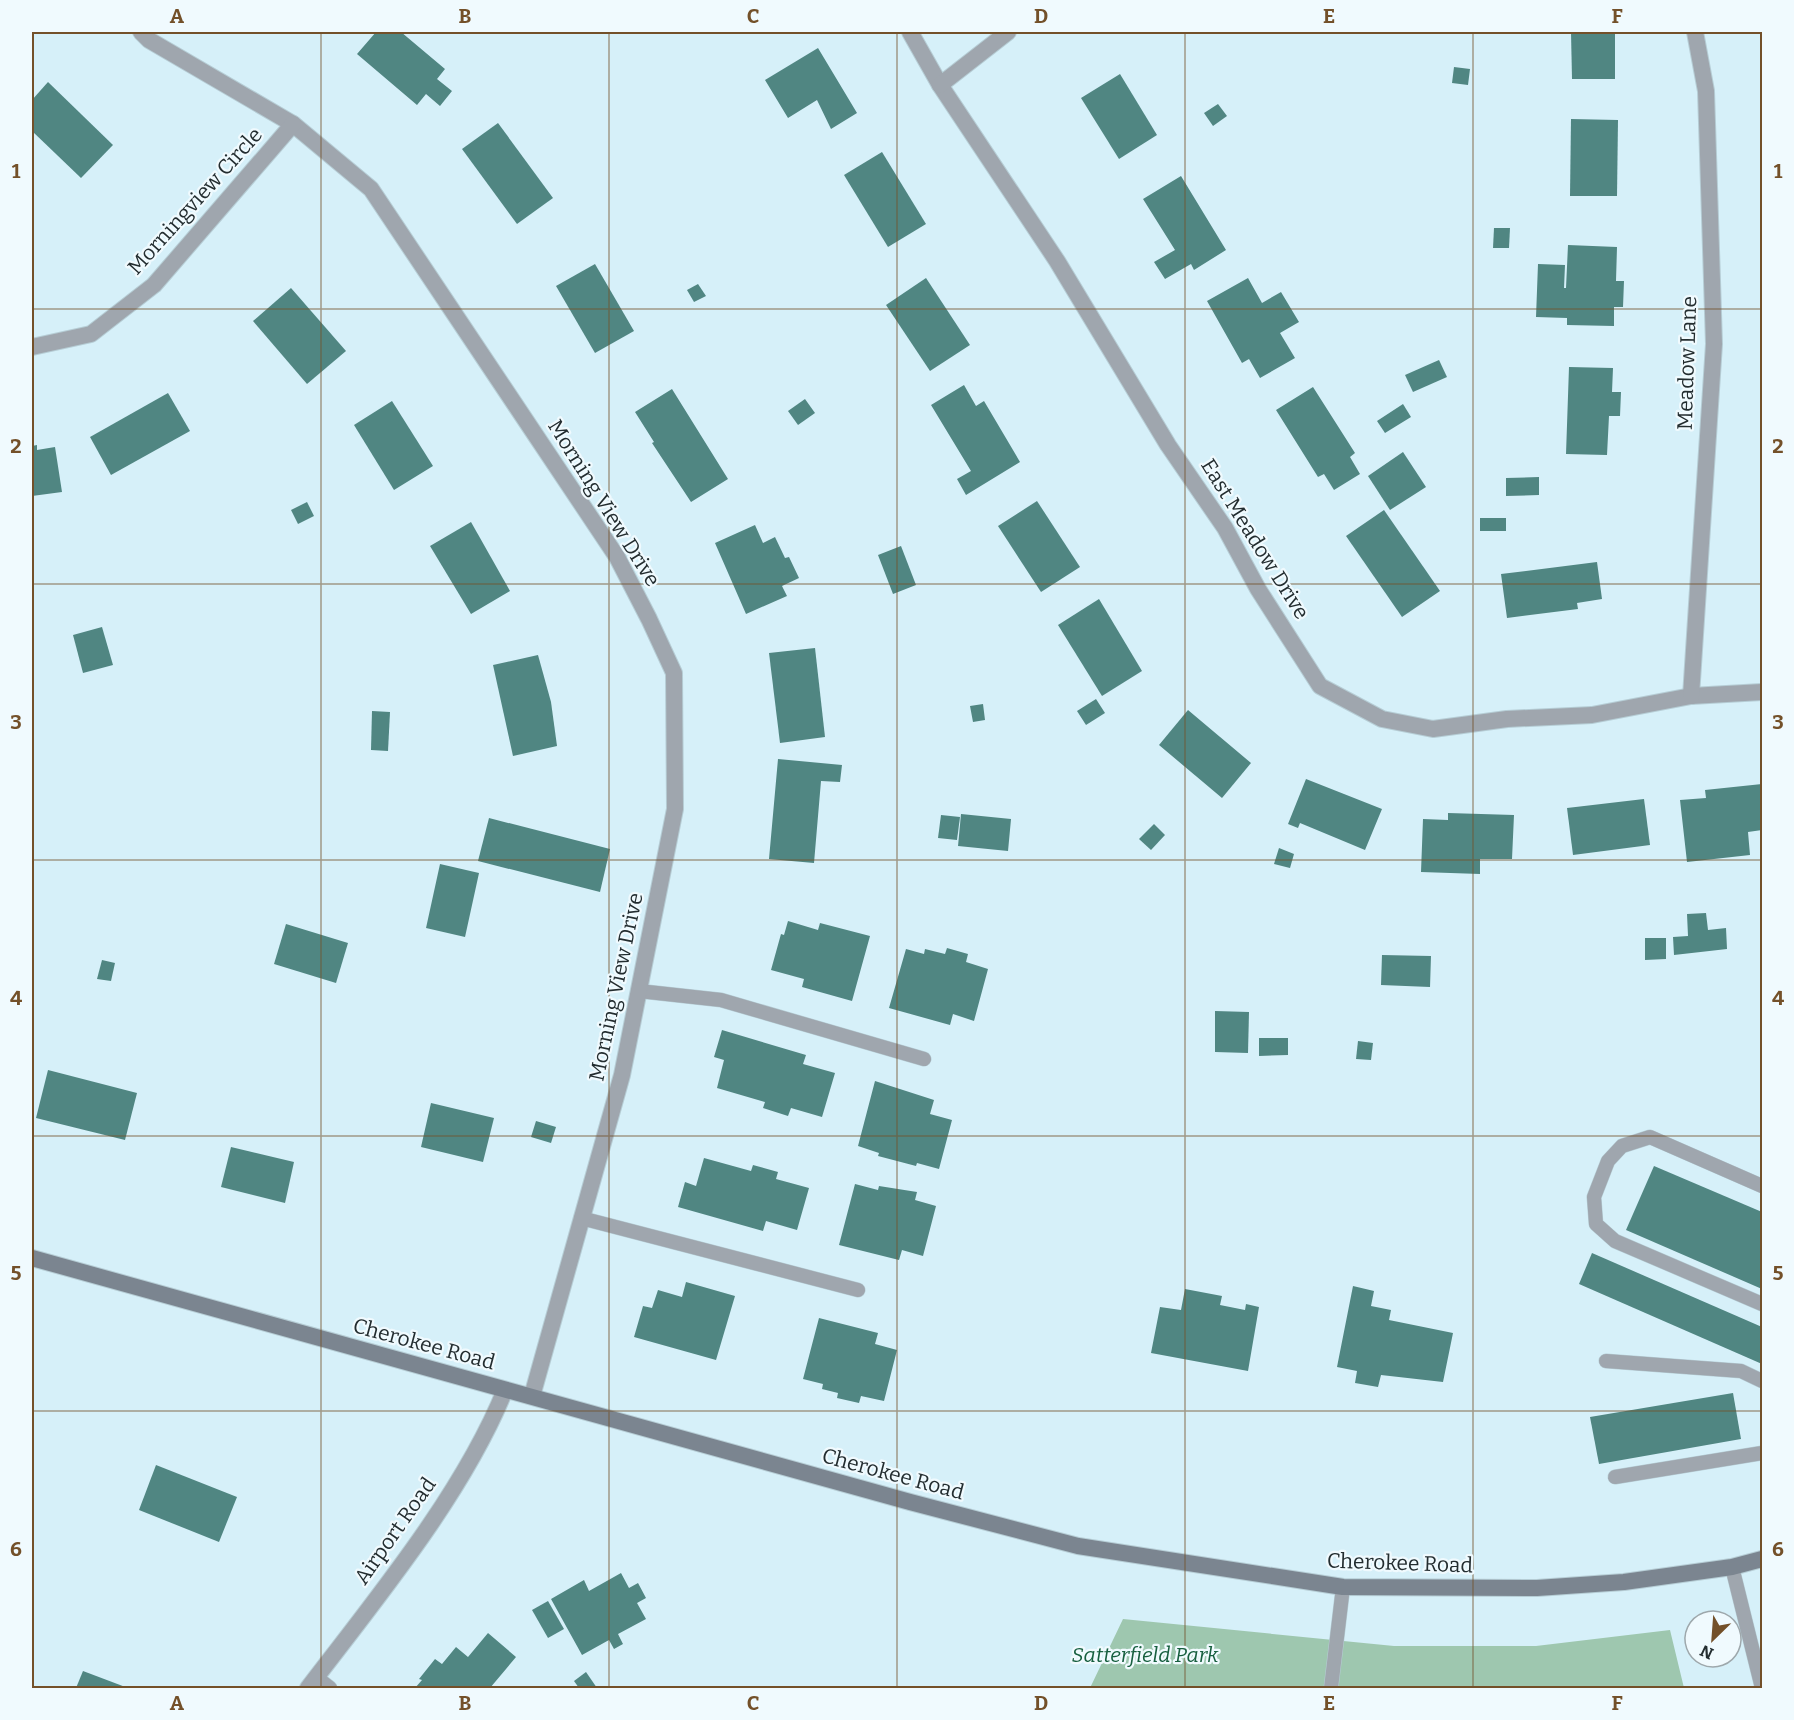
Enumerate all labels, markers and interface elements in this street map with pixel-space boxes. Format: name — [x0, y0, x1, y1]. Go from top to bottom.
text: A — [170, 4, 185, 28]
text: B — [459, 4, 472, 28]
text: C — [747, 4, 759, 28]
text: D — [1034, 4, 1048, 28]
text: E — [1323, 4, 1335, 28]
text: F — [1611, 4, 1623, 28]
street label: Morningview Circle — [122, 122, 268, 280]
text: 1 — [12, 159, 21, 183]
text: 1 — [1774, 159, 1783, 183]
street label: Meadow Lane — [1672, 296, 1702, 430]
street label: Morning View Drive — [542, 415, 666, 591]
text: 2 — [10, 434, 22, 458]
text: 2 — [1772, 434, 1784, 458]
street label: East Meadow Drive — [1195, 454, 1315, 624]
text: 3 — [10, 710, 22, 734]
text: 3 — [1772, 710, 1784, 734]
street label: Morning View Drive — [583, 890, 649, 1084]
text: 4 — [10, 986, 22, 1010]
text: 4 — [1772, 986, 1784, 1010]
text: 5 — [11, 1261, 22, 1285]
text: 5 — [1773, 1261, 1784, 1285]
street label: Cherokee Road — [350, 1313, 498, 1375]
street label: Cherokee Road — [819, 1443, 967, 1505]
street label: Airport Road — [349, 1472, 441, 1590]
text: 6 — [10, 1537, 22, 1561]
text: 6 — [1772, 1537, 1784, 1561]
street label: Cherokee Road — [1327, 1547, 1473, 1579]
north arrow — [1683, 1609, 1743, 1669]
text: N — [1697, 1641, 1716, 1663]
park label: Satterfield Park — [1072, 1642, 1219, 1668]
text: A — [170, 1691, 185, 1715]
text: B — [459, 1691, 472, 1715]
text: C — [747, 1691, 759, 1715]
text: D — [1034, 1691, 1048, 1715]
text: E — [1323, 1691, 1335, 1715]
text: F — [1611, 1691, 1623, 1715]

